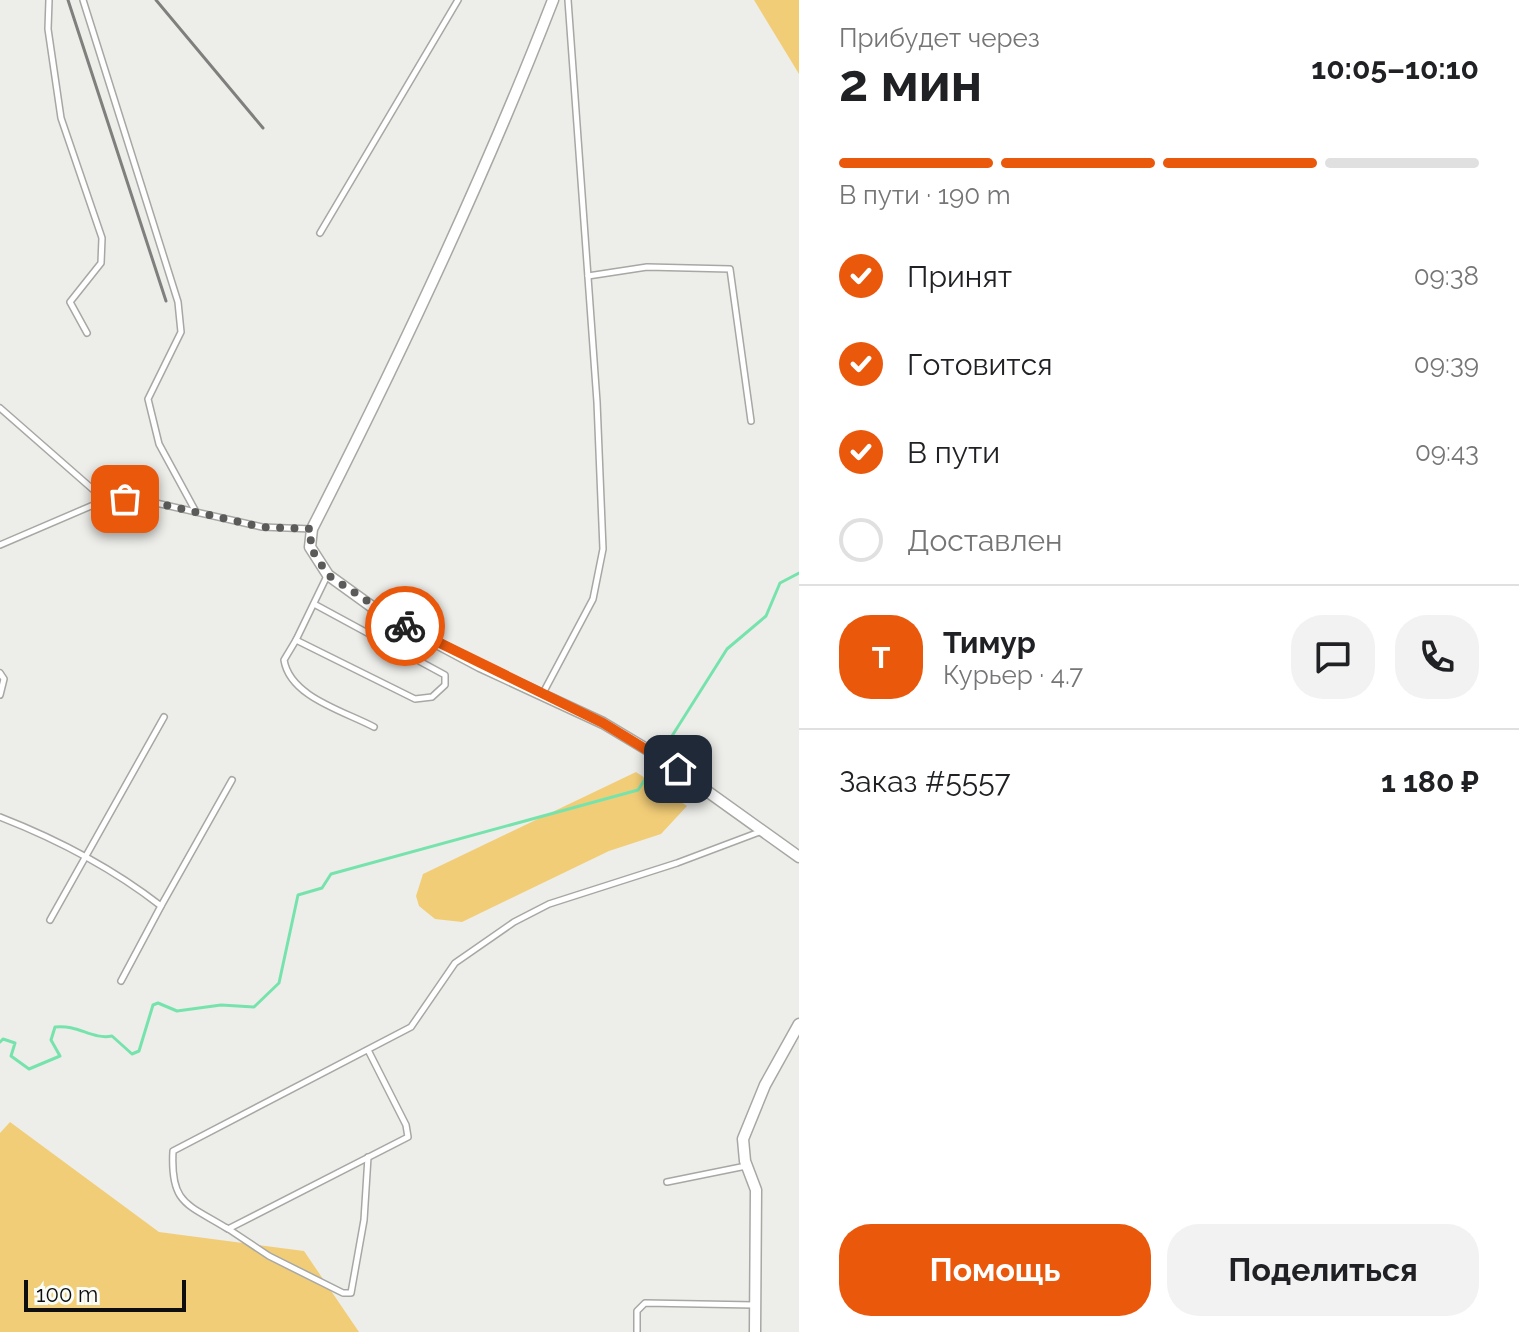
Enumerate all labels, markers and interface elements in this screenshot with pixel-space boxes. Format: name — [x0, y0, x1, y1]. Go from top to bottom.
text: Прибудет через — [839, 23, 1040, 53]
text: 10:05–10:10 — [1311, 51, 1479, 86]
text: 2 мин — [839, 52, 982, 113]
text: В пути · 190 m — [839, 180, 1011, 210]
icon: check — [839, 254, 883, 298]
text: Принят — [907, 259, 1012, 294]
text: 09:38 — [1414, 261, 1479, 291]
icon: check — [839, 342, 883, 386]
text: Готовится — [907, 347, 1053, 382]
text: 09:39 — [1414, 349, 1479, 379]
icon: check — [839, 430, 883, 474]
text: В пути — [907, 435, 1000, 470]
text: 09:43 — [1415, 437, 1479, 467]
pin — [91, 465, 159, 533]
icon: bag — [103, 477, 147, 521]
text: Доставлен — [907, 523, 1063, 558]
courier — [365, 586, 445, 666]
icon: bike — [383, 604, 427, 648]
button: chat — [1291, 615, 1375, 699]
button: phone — [1395, 615, 1479, 699]
text: Тимур — [943, 625, 1036, 660]
text: Т — [872, 640, 890, 675]
text: Курьер · 4.7 — [943, 660, 1083, 690]
pin — [644, 735, 712, 803]
icon: home — [656, 747, 700, 791]
text: Заказ #5557 — [839, 764, 1010, 799]
text: 1 180 ₽ — [1381, 764, 1479, 799]
button: Помощь — [839, 1224, 1151, 1316]
button: Поделиться — [1167, 1224, 1479, 1316]
scale bar — [24, 1276, 186, 1312]
text: 100 m — [36, 1281, 98, 1307]

